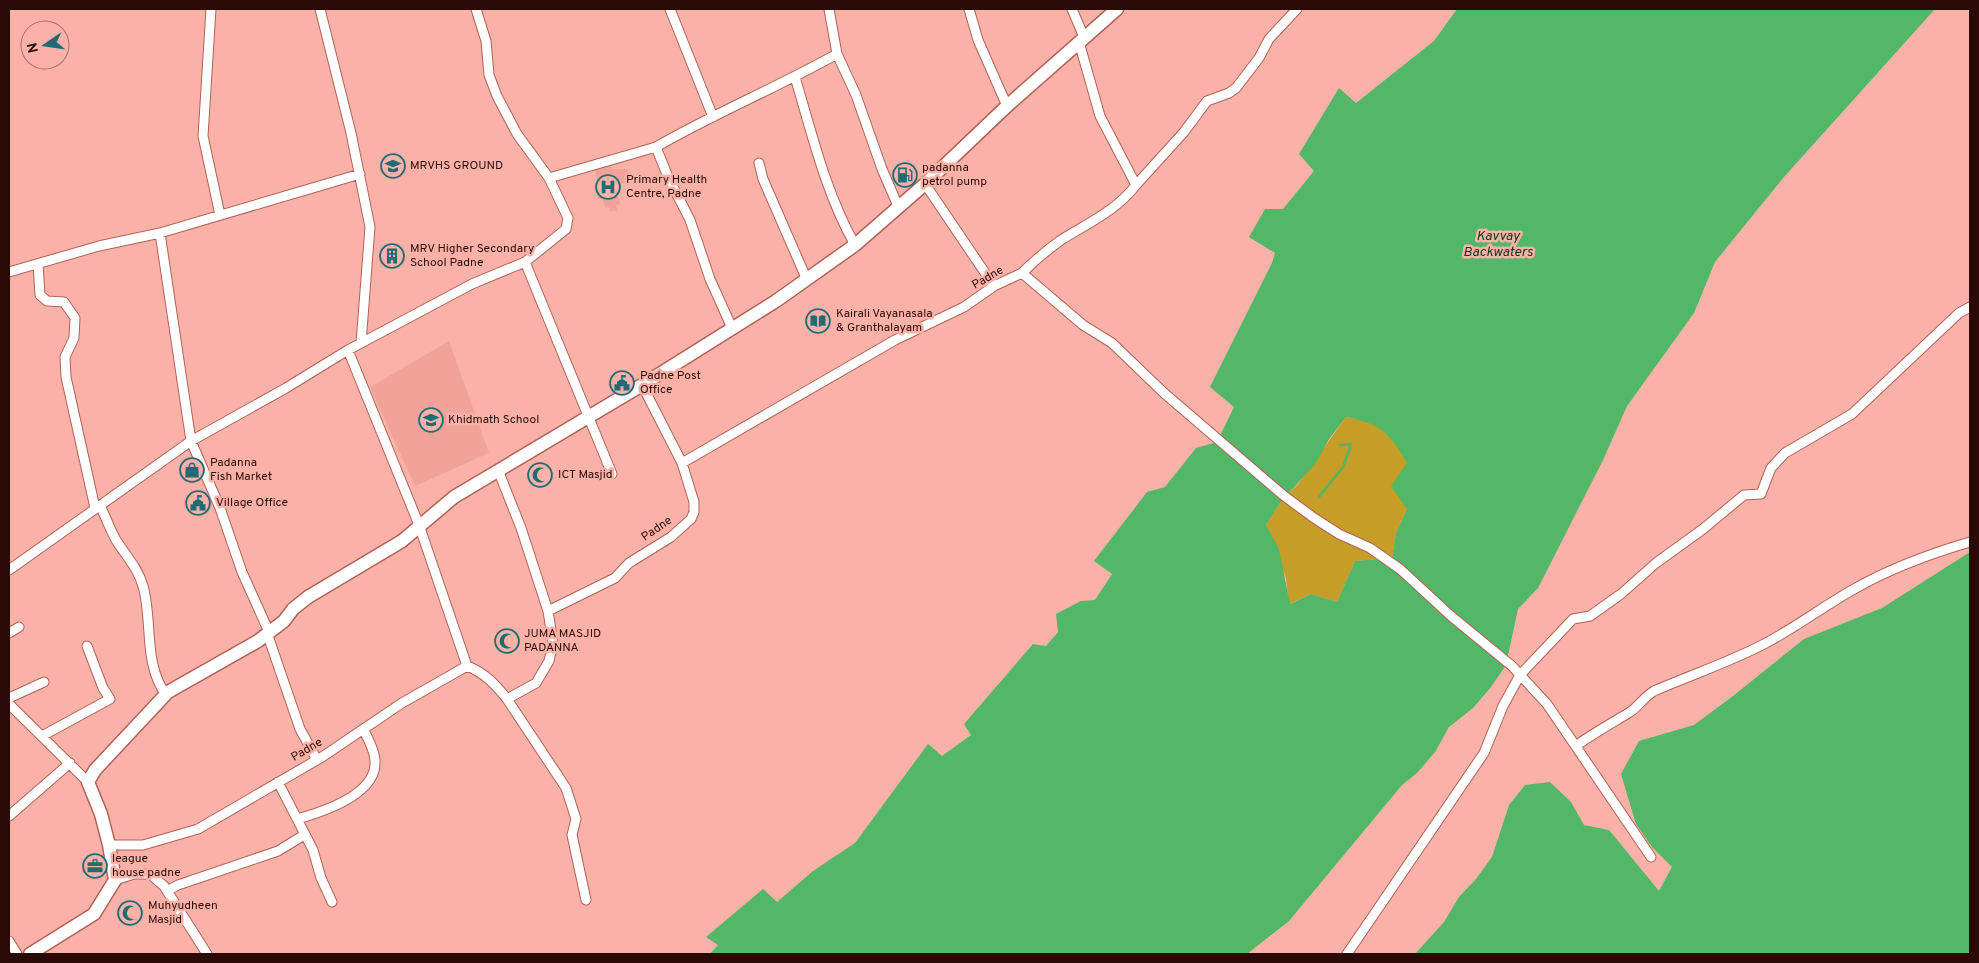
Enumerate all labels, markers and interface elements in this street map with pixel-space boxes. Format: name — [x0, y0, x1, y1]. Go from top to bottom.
north arrow — [20, 20, 70, 70]
text: N — [24, 41, 43, 54]
school or university icon: MRVHS GROUND — [380, 153, 406, 179]
place label: MRVHS GROUND — [410, 158, 503, 174]
place label: padanna petrol pump — [922, 160, 987, 190]
fuel station icon: padanna petrol pump — [892, 162, 918, 188]
place label: Primary Health Centre, Padne — [626, 172, 707, 202]
hospital icon: Primary Health Centre, Padne — [595, 174, 621, 200]
water label: Kavvay Backwaters — [1463, 228, 1534, 261]
place label: MRV Higher Secondary School Padne — [410, 241, 534, 271]
building icon: MRV Higher Secondary School Padne — [379, 243, 405, 269]
street label: Padne — [969, 263, 1007, 293]
place label: Kairali Vayanasala & Granthalayam — [836, 306, 933, 336]
library icon: Kairali Vayanasala & Granthalayam — [805, 308, 831, 334]
place label: Padne Post Office — [640, 368, 701, 398]
public building icon: Padne Post Office — [609, 370, 635, 396]
school or university icon: Khidmath School — [418, 407, 444, 433]
place label: Khidmath School — [448, 412, 539, 428]
place label: Padanna Fish Market — [210, 455, 272, 485]
shop icon: Padanna Fish Market — [179, 457, 205, 483]
mosque icon: ICT Masjid — [527, 462, 553, 488]
place label: ICT Masjid — [558, 467, 612, 483]
public building icon: Village Office — [185, 490, 211, 516]
place label: Village Office — [216, 495, 288, 511]
street label: Padne — [639, 513, 675, 545]
place label: JUMA MASJID PADANNA — [524, 626, 601, 656]
mosque icon: JUMA MASJID PADANNA — [494, 628, 520, 654]
street label: Padne — [288, 734, 326, 766]
place label: league house padne — [112, 851, 181, 881]
office icon: league house padne — [82, 853, 108, 879]
place label: Muhyudheen Masjid — [148, 898, 218, 928]
mosque icon: Muhyudheen Masjid — [117, 900, 143, 926]

